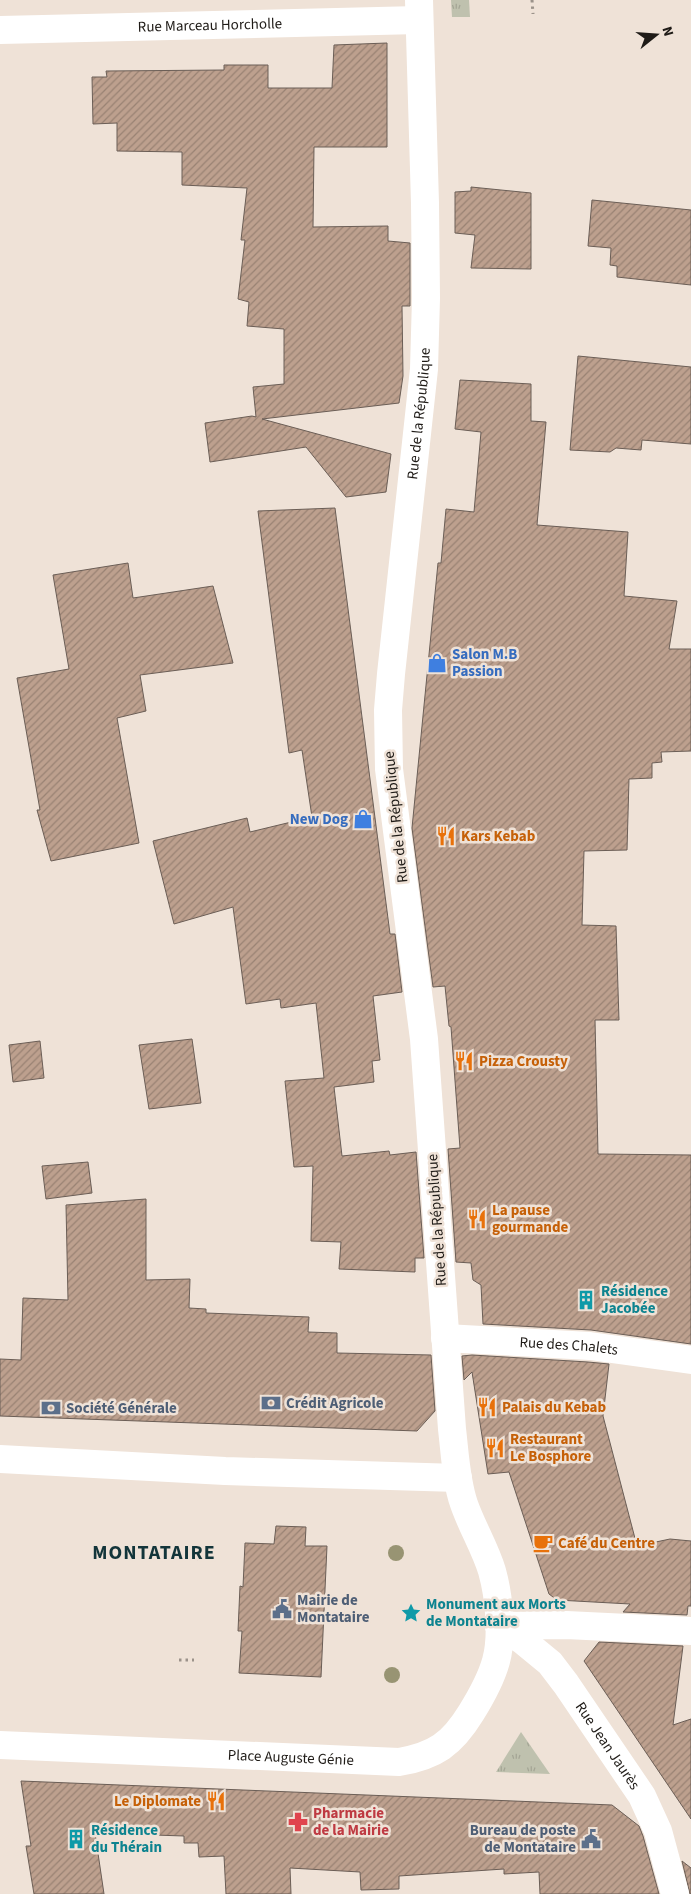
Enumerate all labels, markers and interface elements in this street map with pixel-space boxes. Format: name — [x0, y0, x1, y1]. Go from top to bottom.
north arrow — [631, 10, 681, 60]
street label: Rue Marceau Horcholle — [137, 13, 282, 37]
text: N — [657, 24, 678, 39]
street label: Rue de la République — [402, 347, 435, 481]
place label: Salon M.B Passion — [452, 644, 517, 682]
shop icon: Salon M.B Passion — [426, 652, 448, 674]
street label: Rue de la République — [379, 750, 413, 884]
shop icon: New Dog — [352, 808, 374, 830]
place label: New Dog — [290, 809, 348, 830]
restaurant icon: Kars Kebab — [435, 825, 457, 847]
place label: Kars Kebab — [461, 826, 536, 847]
restaurant icon: Pizza Crousty — [453, 1050, 475, 1072]
place label: Pizza Crousty — [479, 1051, 568, 1072]
street label: Rue de la République — [422, 1153, 452, 1287]
place label: La pause gourmande — [492, 1200, 568, 1238]
restaurant icon: La pause gourmande — [466, 1208, 488, 1230]
place label: Résidence Jacobée — [601, 1281, 668, 1319]
building icon: Résidence Jacobée — [575, 1289, 597, 1311]
street label: Rue des Chalets — [519, 1332, 619, 1360]
bank icon: Crédit Agricole — [260, 1392, 282, 1414]
place label: Crédit Agricole — [286, 1393, 384, 1414]
restaurant icon: Palais du Kebab — [476, 1396, 498, 1418]
bank icon: Société Générale — [40, 1397, 62, 1419]
place label: Palais du Kebab — [502, 1397, 607, 1418]
place label: Société Générale — [66, 1398, 177, 1419]
place label: Restaurant Le Bosphore — [510, 1429, 592, 1467]
restaurant icon: Restaurant Le Bosphore — [484, 1437, 506, 1459]
cafe icon: Café du Centre — [532, 1532, 554, 1554]
place label: Café du Centre — [558, 1533, 655, 1554]
district label: MONTATAIRE — [92, 1539, 216, 1567]
place label: Mairie de Montataire — [297, 1590, 370, 1628]
place label: Monument aux Morts de Montataire — [426, 1594, 566, 1632]
public building icon: Mairie de Montataire — [271, 1598, 293, 1620]
place icon: Monument aux Morts de Montataire — [400, 1602, 422, 1624]
street label: Rue Jean Jaurès — [570, 1697, 645, 1794]
street label: Place Auguste Génie — [227, 1744, 354, 1771]
restaurant icon: Le Diplomate — [205, 1790, 227, 1812]
place label: Le Diplomate — [114, 1791, 201, 1812]
place label: Pharmacie de la Mairie — [313, 1803, 389, 1841]
pharmacy icon: Pharmacie de la Mairie — [287, 1811, 309, 1833]
place label: Résidence du Thérain — [91, 1820, 162, 1858]
place label: Bureau de poste de Montataire — [470, 1820, 576, 1858]
building icon: Résidence du Thérain — [65, 1828, 87, 1850]
public building icon: Bureau de poste de Montataire — [580, 1828, 602, 1850]

